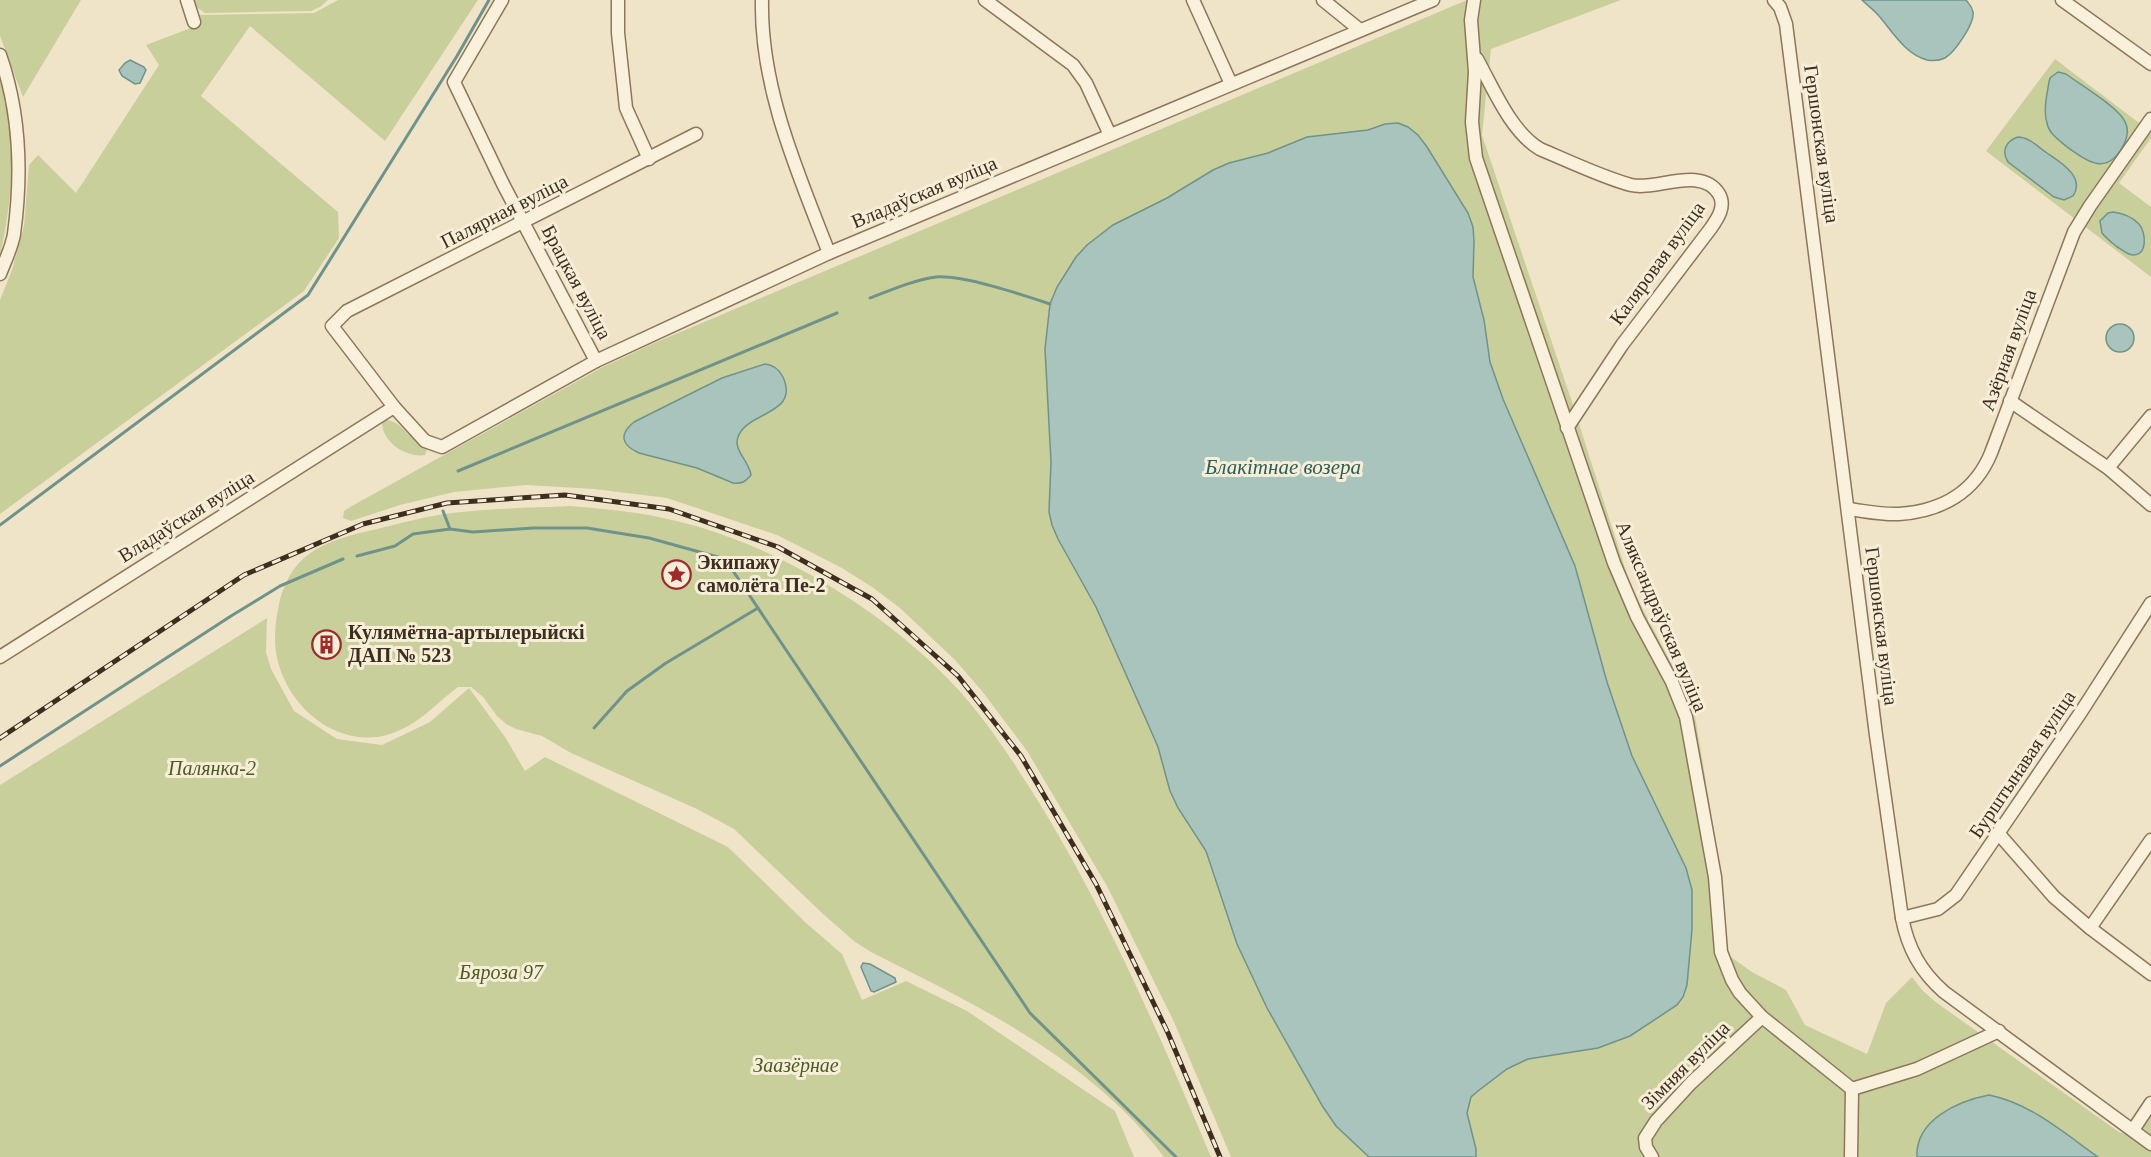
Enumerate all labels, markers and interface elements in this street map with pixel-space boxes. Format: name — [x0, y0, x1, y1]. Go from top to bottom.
street label: Гершонская вуліца — [1799, 64, 1844, 225]
street label: Владаўская вуліца — [848, 151, 1000, 233]
street label: Палярная вуліца — [437, 169, 572, 253]
street label: Каляровая вуліца — [1605, 197, 1710, 329]
street label: Брацкая вуліца — [537, 221, 616, 344]
street label: Азёрная вуліца — [1976, 286, 2041, 414]
water label: Блакітнае возера — [1204, 455, 1361, 479]
street label: Владаўская вуліца — [114, 465, 258, 567]
street label: Аляксандраўская вуліца — [1611, 517, 1712, 715]
street label: Гершонская вуліца — [1860, 546, 1903, 707]
place label: Экипажу самолёта Пе-2 — [697, 551, 825, 596]
place icon: Экипажу самолёта Пе-2 — [660, 558, 692, 590]
place label: Кулямётна-артылерыйскі ДАП № 523 — [348, 621, 585, 667]
building icon: Кулямётна-артылерыйскі ДАП № 523 — [311, 628, 343, 660]
street label: Бурштынавая вуліца — [1964, 686, 2080, 843]
park label: Палянка-2 — [167, 757, 256, 779]
park label: Бяроза 97 — [458, 961, 544, 984]
street label: Зімняя вуліца — [1636, 1016, 1734, 1114]
park label: Заазёрнае — [753, 1054, 839, 1077]

